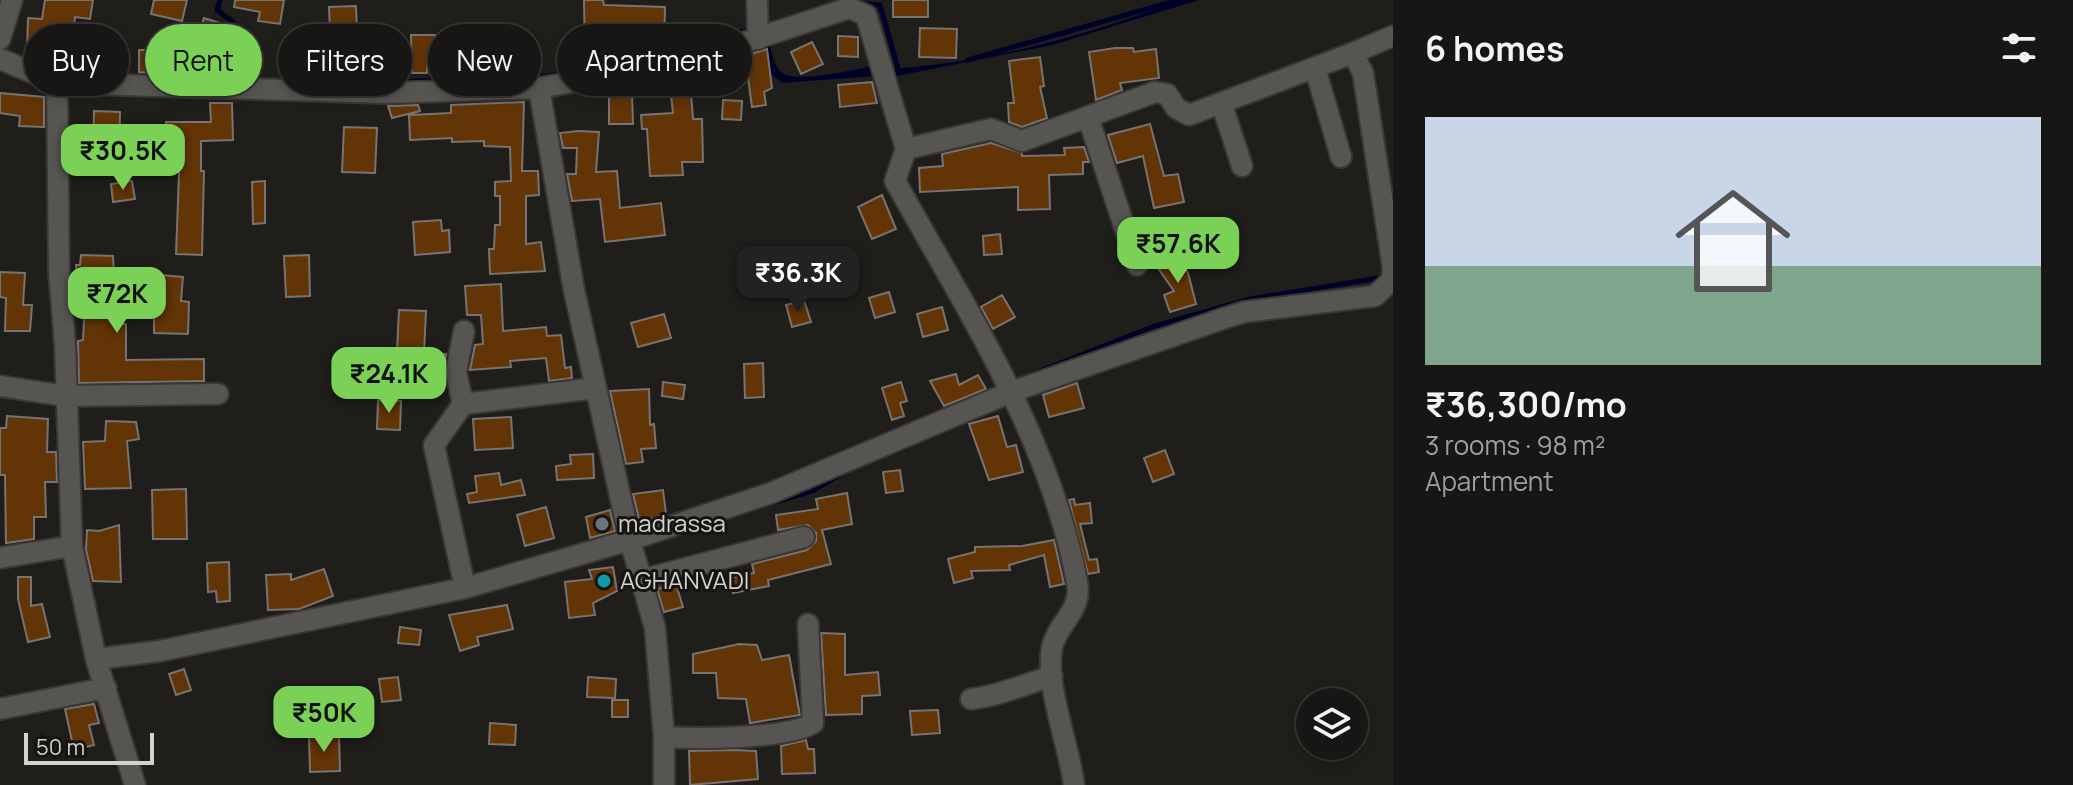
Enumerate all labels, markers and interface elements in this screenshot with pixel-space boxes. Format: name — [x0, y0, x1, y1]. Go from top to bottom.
chip: Buy — [24, 24, 129, 96]
chip: Rent — [145, 24, 262, 96]
chip: Filters — [278, 24, 412, 96]
chip: New — [428, 24, 541, 96]
chip: Apartment — [557, 24, 752, 96]
text: 6 homes — [1425, 25, 1564, 71]
icon: filters — [1997, 26, 2041, 70]
pin: ₹30.5K — [58, 124, 188, 192]
text: ₹30.5K — [79, 132, 167, 168]
icon: home — [1661, 169, 1805, 313]
pin: ₹57.6K — [1113, 217, 1243, 285]
text: ₹57.6K — [1135, 225, 1221, 261]
pin: ₹36.3K — [733, 246, 863, 314]
text: ₹36.3K — [754, 254, 842, 290]
pin: ₹72K — [70, 267, 164, 335]
text: ₹72K — [86, 275, 148, 311]
pin: ₹24.1K — [324, 347, 454, 415]
text: ₹24.1K — [349, 355, 429, 391]
text: ₹36,300/mo — [1425, 381, 1627, 427]
text: 3 rooms · 98 m² — [1425, 427, 1605, 463]
text: Apartment — [1425, 463, 1554, 499]
place label: madrassa — [618, 506, 726, 539]
marker: madrassa — [593, 515, 611, 533]
place label: AGHANVADI — [620, 563, 749, 596]
marker: AGHANVADI — [595, 572, 613, 590]
pin: ₹50K — [277, 686, 371, 754]
map controls — [1296, 688, 1368, 760]
button: layers — [1296, 688, 1368, 760]
text: ₹50K — [291, 694, 357, 730]
scale bar — [24, 729, 154, 765]
text: 50 m — [36, 732, 85, 762]

